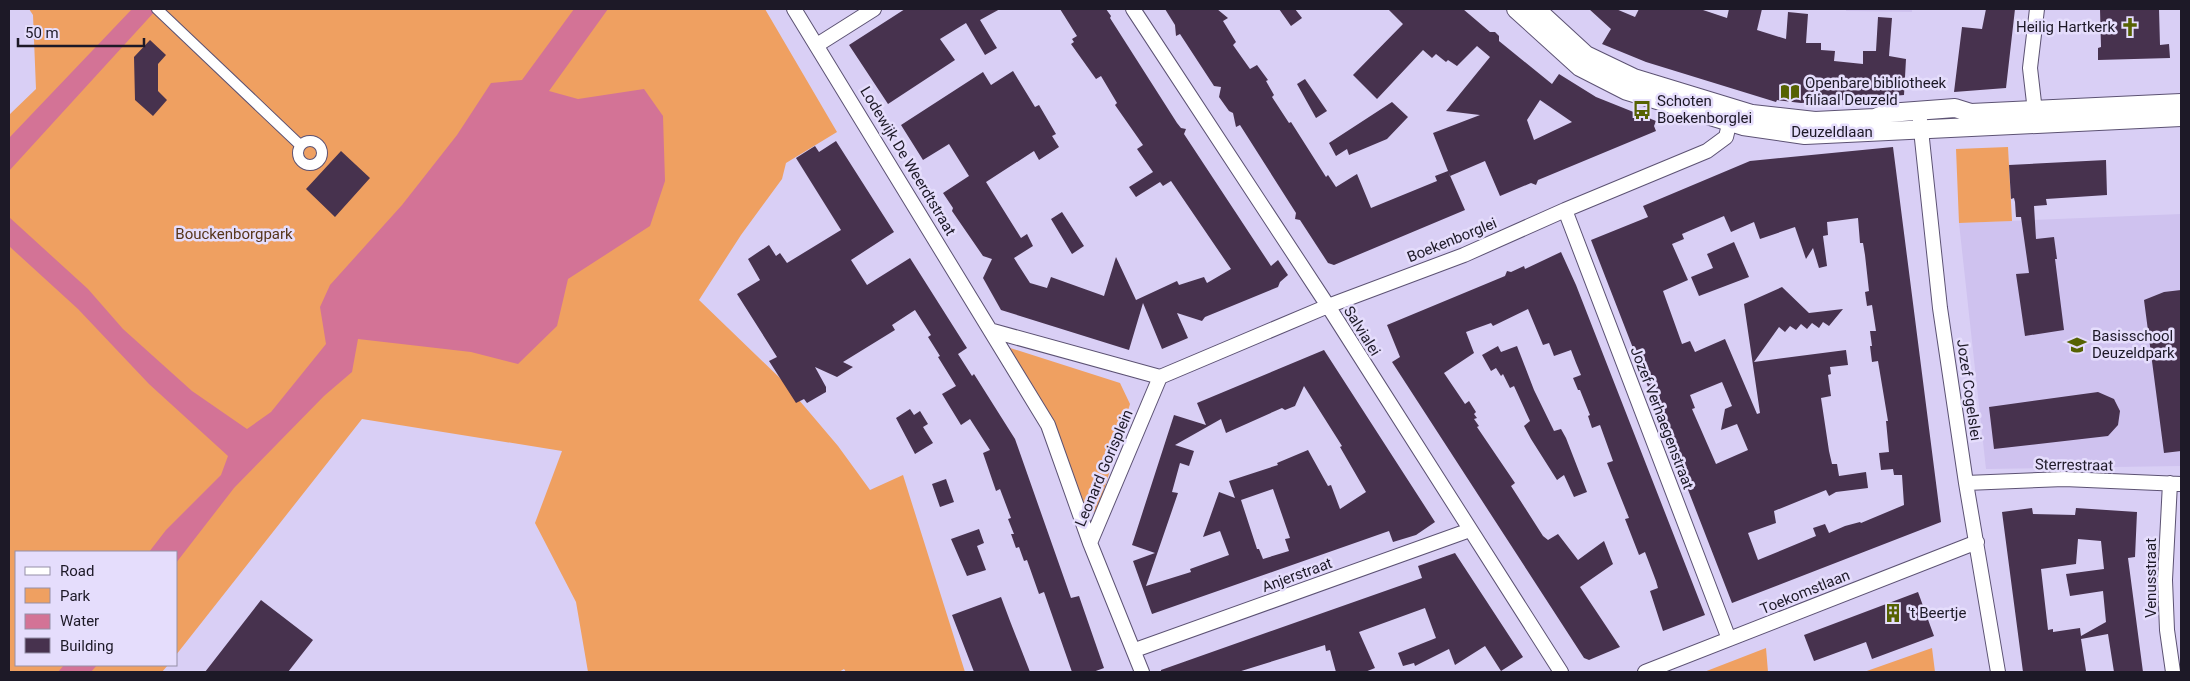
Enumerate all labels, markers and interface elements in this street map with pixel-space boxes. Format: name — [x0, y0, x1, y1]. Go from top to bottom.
scale bar — [18, 15, 144, 47]
church icon: Heilig Hartkerk — [2119, 16, 2141, 38]
place label: Heilig Hartkerk — [2016, 18, 2115, 36]
text: 50 m — [25, 24, 59, 42]
place label: Openbare bibliotheek filiaal Deuzeld — [1805, 74, 1947, 109]
library icon: Openbare bibliotheek filiaal Deuzeld — [1779, 81, 1801, 103]
street label: Lodewijk De Weerdtstraat — [856, 83, 960, 239]
place label: Schoten Boekenborglei — [1657, 92, 1752, 127]
bus stop icon: Schoten Boekenborglei — [1631, 99, 1653, 121]
street label: Deuzeldlaan — [1791, 123, 1873, 141]
street label: Boekenborglei — [1405, 214, 1499, 266]
park label: Bouckenborgpark — [175, 225, 293, 243]
street label: Salvialei — [1340, 303, 1384, 359]
place label: Basisschool Deuzeldpark — [2092, 327, 2175, 362]
school or university icon: Basisschool Deuzeldpark — [2066, 334, 2088, 356]
street label: Jozef Cogelslei — [1953, 338, 1985, 442]
street label: Jozef Verhaegenstraat — [1627, 344, 1697, 492]
street label: Leonard Gorisplein — [1071, 407, 1137, 529]
street label: Sterrestraat — [2035, 455, 2113, 475]
street label: Venusstraat — [2142, 538, 2160, 618]
legend — [15, 551, 178, 666]
street label: Anjerstraat — [1259, 554, 1335, 596]
text: Road — [60, 562, 94, 580]
street label: Toekomstlaan — [1758, 566, 1852, 618]
text: Park — [60, 587, 91, 605]
building icon: 't Beertje — [1882, 602, 1904, 624]
place label: 't Beertje — [1908, 604, 1966, 622]
text: Water — [60, 612, 99, 630]
text: Building — [60, 637, 114, 655]

